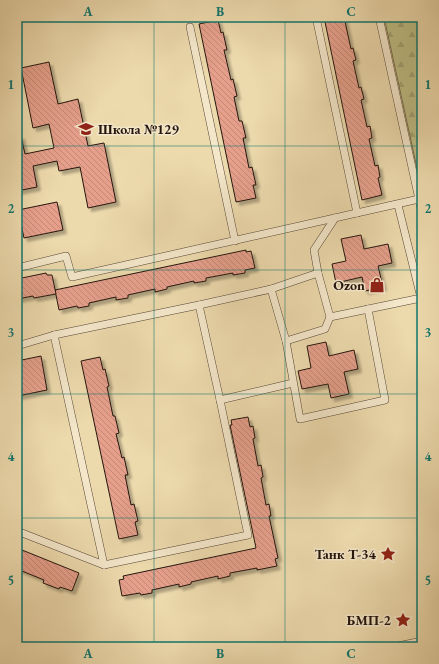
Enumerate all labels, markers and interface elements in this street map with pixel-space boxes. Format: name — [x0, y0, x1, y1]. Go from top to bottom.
text: A — [82, 3, 93, 20]
text: B — [216, 3, 224, 20]
text: C — [346, 3, 356, 20]
text: 1 — [8, 76, 15, 93]
text: 1 — [425, 76, 432, 93]
school or university icon: Школа №129 — [77, 120, 95, 138]
place label: Школа №129 — [98, 120, 179, 138]
text: 2 — [8, 200, 15, 217]
text: 2 — [425, 200, 432, 217]
place label: Ozon — [333, 276, 365, 294]
shop icon: Ozon — [368, 276, 386, 294]
text: 3 — [8, 324, 15, 341]
text: 3 — [425, 324, 432, 341]
text: 4 — [8, 448, 15, 465]
text: 4 — [425, 448, 432, 465]
place label: Танк Т-34 — [314, 545, 377, 563]
place icon: Танк Т-34 — [379, 545, 397, 563]
text: 5 — [8, 572, 14, 589]
text: 5 — [425, 572, 431, 589]
place label: БМП-2 — [346, 611, 392, 629]
place icon: БМП-2 — [394, 611, 412, 629]
text: A — [82, 645, 93, 662]
text: B — [216, 645, 224, 662]
text: C — [346, 645, 356, 662]

